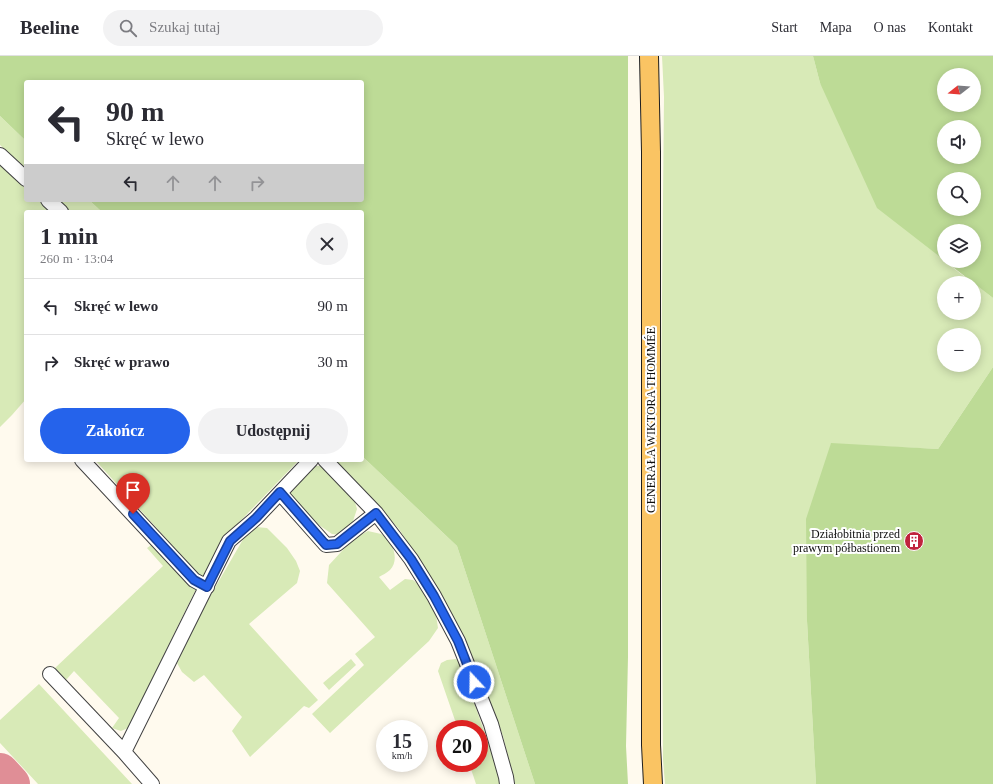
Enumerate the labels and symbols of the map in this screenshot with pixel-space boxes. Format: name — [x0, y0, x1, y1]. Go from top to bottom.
north arrow — [937, 68, 981, 112]
street label: GENERAŁA WIKTORA THOMMÉE — [644, 327, 658, 513]
pin — [116, 473, 150, 514]
place label: Działobitnia przed prawym półbastionem — [793, 527, 901, 555]
building icon: Działobitnia przed prawym półbastionem — [903, 530, 925, 552]
position arrow — [453, 661, 495, 703]
speed limit sign: 20 — [436, 720, 488, 772]

